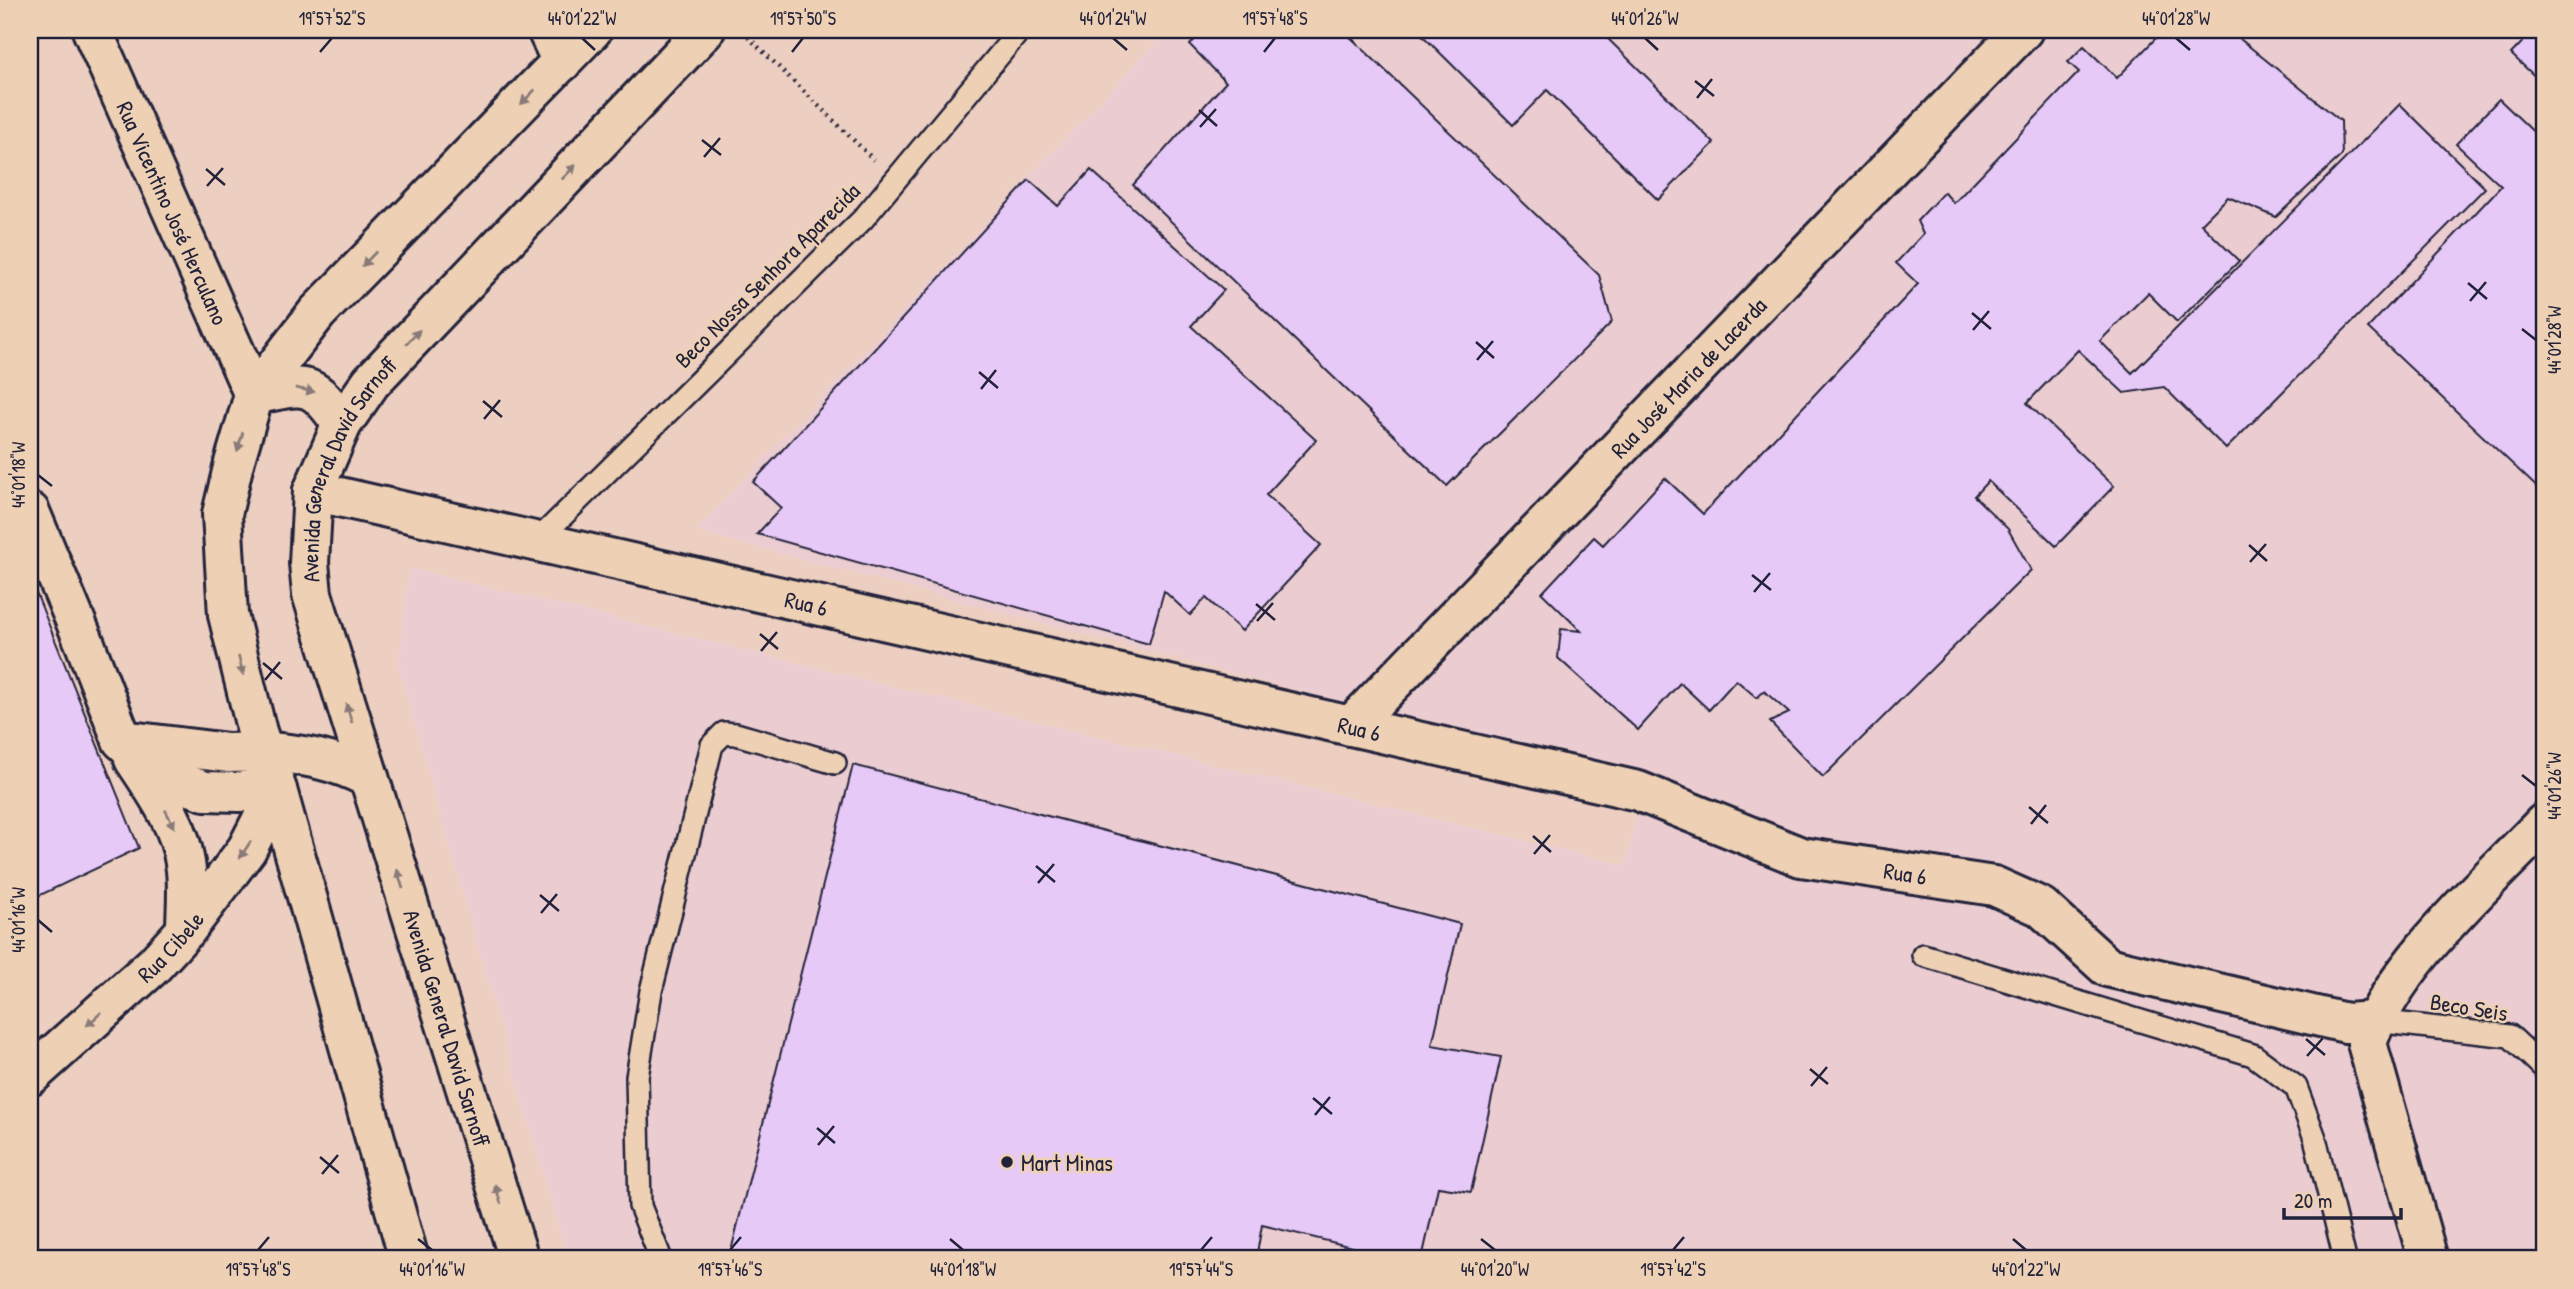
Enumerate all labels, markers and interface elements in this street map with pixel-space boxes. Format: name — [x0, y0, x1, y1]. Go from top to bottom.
text: 19°57'52"S — [299, 6, 365, 31]
text: 44°01'22"W — [548, 6, 616, 31]
text: 19°57'50"S — [770, 6, 836, 31]
text: 44°01'24"W — [1080, 6, 1146, 31]
text: 19°57'48"S — [1242, 6, 1308, 31]
text: 44°01'26"W — [1611, 6, 1679, 31]
text: 44°01'28"W — [2142, 6, 2210, 31]
one-way arrow — [520, 88, 537, 104]
street label: Rua Vicentino José Herculano — [110, 96, 236, 329]
one-way arrow — [561, 164, 577, 181]
street label: Beco Nossa Senhora Aparecida — [668, 176, 866, 374]
one-way arrow — [361, 250, 377, 267]
street label: Rua José Maria de Lacerda — [1603, 290, 1773, 464]
text: 44°01'28"W — [2542, 306, 2567, 374]
one-way arrow — [405, 329, 421, 346]
street label: Avenida General David Sarnoff — [294, 349, 403, 584]
one-way arrow — [295, 385, 317, 396]
one-way arrow — [234, 432, 245, 453]
text: 44°01'18"W — [6, 442, 31, 508]
street label: Rua 6 — [782, 583, 831, 623]
one-way arrow — [236, 655, 247, 677]
one-way arrow — [343, 702, 353, 723]
street label: Rua 6 — [1335, 708, 1384, 748]
text: 44°01'26"W — [2542, 752, 2567, 820]
one-way arrow — [165, 809, 176, 829]
one-way arrow — [238, 841, 252, 859]
street label: Rua 6 — [1882, 854, 1929, 891]
one-way arrow — [395, 869, 405, 890]
text: 44°01'16"W — [6, 887, 31, 953]
street label: Rua Cibele — [130, 905, 210, 989]
street label: Avenida General David Sarnoff — [396, 906, 498, 1150]
street label: Beco Seis — [2428, 986, 2510, 1028]
one-way arrow — [85, 1011, 103, 1027]
place label: Mart Minas — [1021, 1147, 1113, 1178]
marker: Mart Minas — [999, 1154, 1015, 1170]
scale bar — [2284, 1177, 2401, 1221]
one-way arrow — [493, 1183, 503, 1204]
text: 20 m — [2294, 1186, 2332, 1215]
text: 19°57'48"S — [225, 1257, 291, 1282]
text: 44°01'16"W — [399, 1257, 465, 1282]
text: 19°57'46"S — [698, 1257, 762, 1282]
text: 44°01'18"W — [930, 1257, 996, 1282]
text: 19°57'44"S — [1169, 1257, 1233, 1282]
text: 44°01'20"W — [1461, 1257, 1529, 1282]
text: 19°57'42"S — [1640, 1257, 1706, 1282]
text: 44°01'22"W — [1992, 1257, 2060, 1282]

